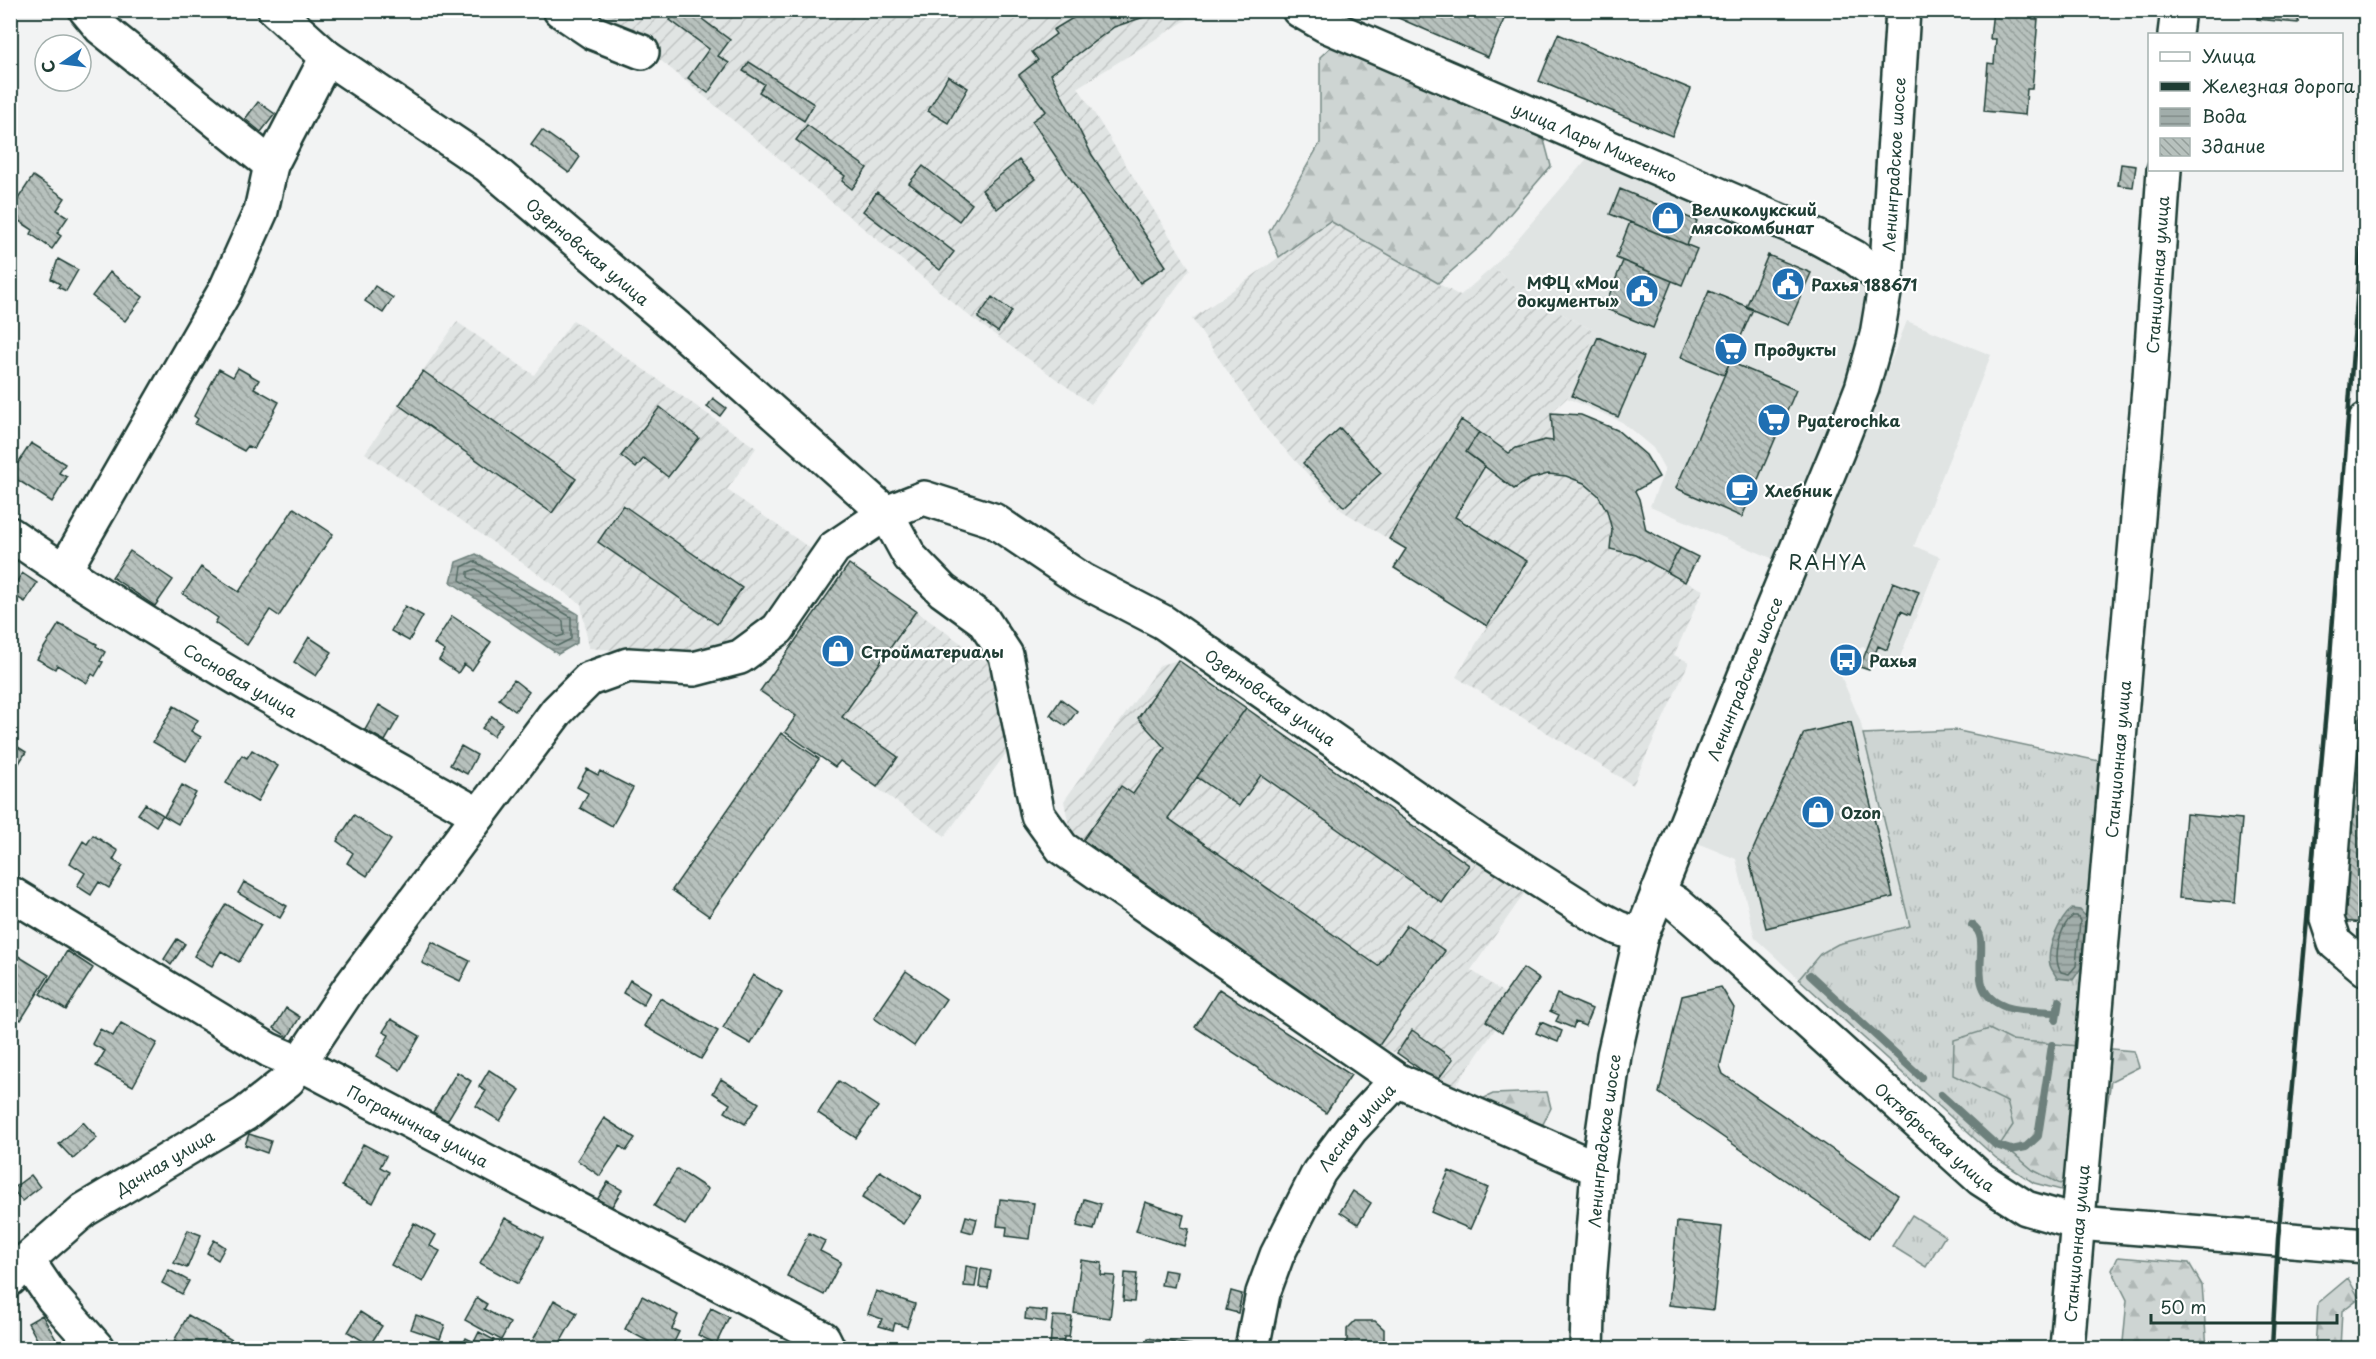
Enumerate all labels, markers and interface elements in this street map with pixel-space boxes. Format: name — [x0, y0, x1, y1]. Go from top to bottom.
north arrow — [33, 33, 93, 93]
legend — [2148, 33, 2343, 171]
text: Улица — [2202, 42, 2256, 69]
text: С — [34, 58, 61, 76]
text: Железная дорога — [2202, 72, 2356, 99]
street label: Ленинградское шоссе — [1876, 77, 1911, 252]
street label: улица Лары Михеенко — [1509, 95, 1681, 187]
text: Вода — [2202, 102, 2247, 129]
text: Здание — [2202, 132, 2265, 159]
street label: Озерновская улица — [521, 192, 655, 311]
street label: Станционная улица — [2140, 195, 2174, 354]
place label: Великолукский мясокомбинат — [1691, 197, 1817, 239]
shop icon: Великолукский мясокомбинат — [1650, 200, 1686, 236]
public building icon: Рахья 188671 — [1770, 266, 1806, 302]
place label: МФЦ «Мои документы» — [1517, 270, 1619, 312]
place label: Рахья 188671 — [1811, 272, 1918, 296]
public building icon: МФЦ «Мои документы» — [1624, 273, 1660, 309]
supermarket icon: Продукты — [1713, 331, 1749, 367]
place label: Продукты — [1754, 337, 1837, 361]
supermarket icon: Pyaterochka — [1756, 402, 1792, 438]
place label: Pyaterochka — [1797, 408, 1900, 432]
cafe icon: Хлебник — [1724, 472, 1760, 508]
place label: Хлебник — [1765, 478, 1833, 502]
district label: RAHYA — [1788, 547, 1868, 577]
street label: Ленинградское шоссе — [1700, 593, 1788, 764]
shop icon: Стройматериалы — [820, 633, 856, 669]
street label: Сосновая улица — [179, 637, 302, 723]
place label: Стройматериалы — [861, 639, 1004, 663]
bus stop icon: Рахья — [1828, 642, 1864, 678]
street label: Озерновская улица — [1200, 643, 1341, 751]
place label: Рахья — [1869, 648, 1917, 672]
street label: Станционная улица — [2099, 679, 2136, 839]
shop icon: Ozon — [1800, 794, 1836, 830]
place label: Ozon — [1841, 800, 1881, 824]
street label: Ленинградское шоссе — [1581, 1053, 1626, 1228]
street label: Октябрьская улица — [1870, 1076, 2000, 1197]
street label: Пограничная улица — [343, 1078, 493, 1173]
street label: Лесная улица — [1312, 1078, 1400, 1176]
street label: Дачная улица — [110, 1123, 219, 1201]
street label: Станционная улица — [2057, 1164, 2095, 1323]
scale bar — [2151, 1287, 2337, 1325]
text: 50 m — [2160, 1293, 2207, 1320]

